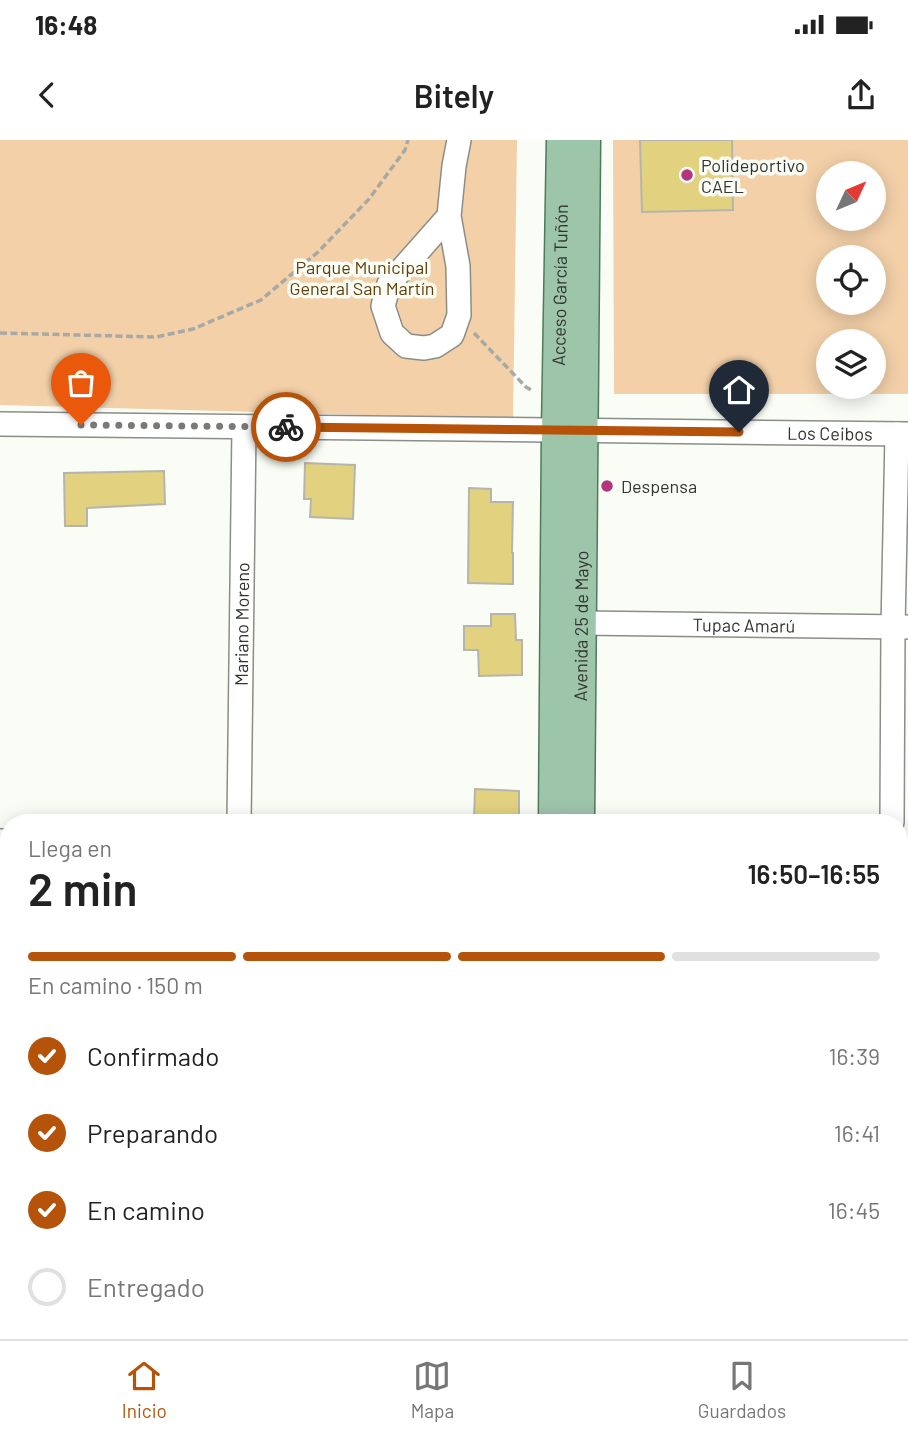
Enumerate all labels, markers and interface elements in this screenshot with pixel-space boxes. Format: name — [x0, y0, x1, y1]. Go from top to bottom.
text: 16:48 — [35, 9, 97, 40]
icon: back — [28, 76, 66, 114]
text: Bitely — [414, 76, 494, 114]
icon: share — [842, 76, 880, 114]
place label: Polideportivo CAEL — [701, 154, 805, 197]
north arrow — [816, 161, 886, 231]
map controls — [816, 161, 886, 399]
marker: Polideportivo CAEL — [679, 167, 695, 183]
street label: Acceso García Tuñón — [547, 204, 572, 366]
button: locate — [816, 245, 886, 315]
park label: Parque Municipal General San Martín — [289, 256, 435, 299]
button: layers — [816, 329, 886, 399]
pin — [51, 353, 111, 425]
pin — [709, 360, 769, 432]
icon: bag — [62, 364, 100, 402]
icon: home — [720, 371, 758, 409]
courier — [251, 392, 321, 462]
icon: bike — [267, 408, 305, 446]
street label: Los Ceibos — [787, 422, 873, 445]
place label: Despensa — [621, 475, 697, 497]
marker: Despensa — [599, 478, 615, 494]
street label: Avenida 25 de Mayo — [569, 551, 592, 701]
street label: Mariano Moreno — [230, 562, 253, 686]
street label: Tupac Amarú — [693, 613, 795, 637]
text: Llega en — [28, 834, 112, 862]
text: 16:50–16:55 — [747, 858, 880, 889]
text: 2 min — [28, 860, 137, 915]
text: En camino · 150 m — [28, 971, 203, 999]
icon: check — [28, 1037, 66, 1075]
text: Confirmado — [87, 1040, 219, 1071]
text: 16:39 — [828, 1042, 880, 1070]
icon: check — [28, 1114, 66, 1152]
text: Preparando — [87, 1117, 218, 1148]
text: 16:41 — [834, 1119, 880, 1147]
icon: check — [28, 1191, 66, 1229]
text: En camino — [87, 1194, 205, 1225]
text: 16:45 — [828, 1196, 880, 1224]
text: Entregado — [87, 1271, 205, 1302]
tab: Inicio — [122, 1357, 167, 1422]
tab: Mapa — [411, 1357, 454, 1422]
tab: Guardados — [698, 1357, 786, 1422]

